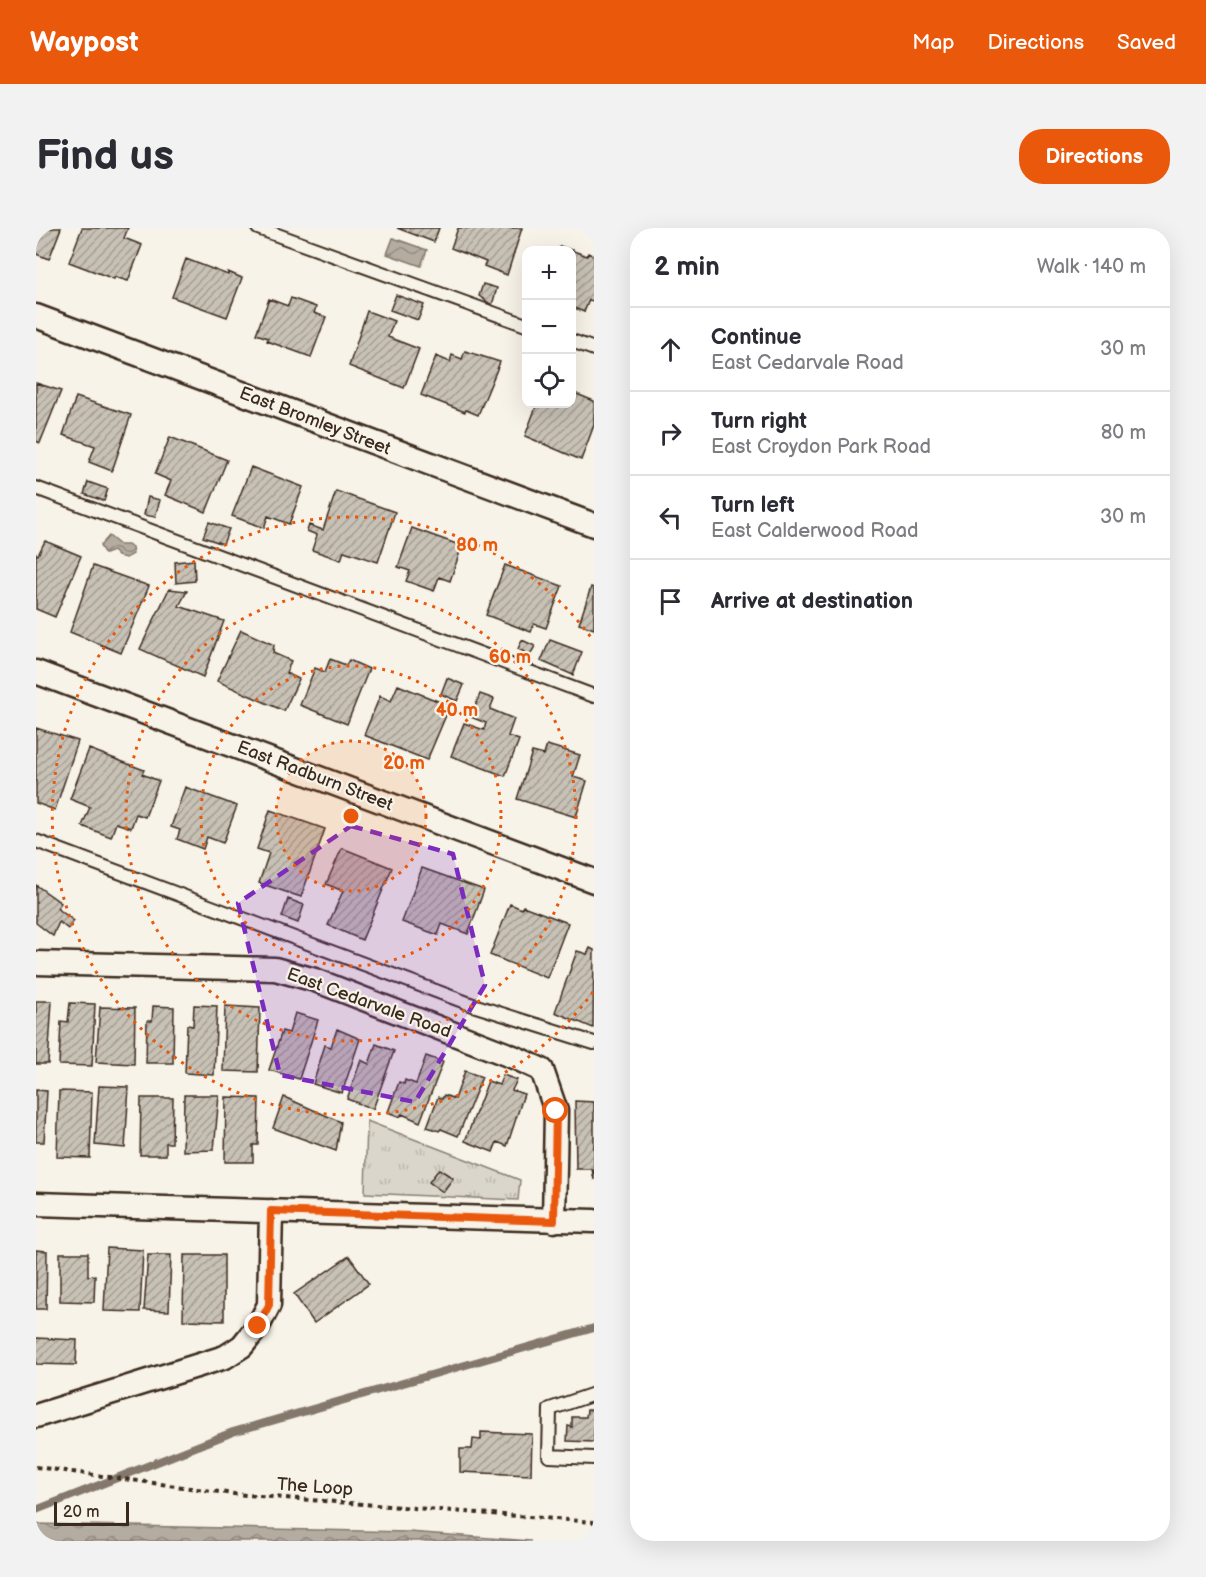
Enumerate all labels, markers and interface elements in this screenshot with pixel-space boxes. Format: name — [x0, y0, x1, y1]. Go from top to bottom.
text: Waypost — [30, 26, 139, 59]
text: Map — [912, 30, 955, 55]
text: Directions — [988, 30, 1084, 55]
text: Saved — [1117, 30, 1176, 55]
button: Directions — [1019, 129, 1170, 184]
text: Find us — [36, 131, 174, 182]
map controls — [522, 246, 576, 408]
button: + — [522, 246, 576, 300]
text: 2 min — [654, 252, 720, 283]
text: Walk · 140 m — [1037, 255, 1146, 279]
button: − — [522, 300, 576, 354]
text: Continue — [711, 324, 801, 351]
icon: ahead — [654, 333, 687, 366]
text: 30 m — [1100, 337, 1146, 361]
text: East Cedarvale Road — [711, 351, 904, 375]
button: locate — [522, 354, 576, 408]
street label: East Bromley Street — [236, 382, 394, 460]
text: Turn right — [711, 408, 807, 435]
icon: right — [654, 417, 687, 450]
text: 80 m — [1101, 421, 1146, 445]
text: East Croydon Park Road — [711, 435, 931, 459]
text: Turn left — [711, 492, 795, 519]
icon: left — [654, 501, 687, 534]
text: 30 m — [1100, 505, 1146, 529]
text: East Calderwood Road — [711, 519, 919, 543]
text: 80 m — [456, 535, 498, 556]
icon: arrive — [654, 585, 687, 618]
text: Arrive at destination — [711, 588, 913, 615]
text: 60 m — [489, 647, 531, 668]
text: 40 m — [436, 700, 478, 721]
street label: East Radburn Street — [234, 737, 396, 816]
text: 20 m — [383, 753, 425, 774]
centre of rings — [341, 806, 361, 826]
street label: East Cedarvale Road — [284, 963, 454, 1043]
route start — [542, 1097, 568, 1123]
route end — [244, 1312, 270, 1338]
street label: The Loop — [276, 1474, 354, 1500]
scale bar — [54, 1499, 129, 1526]
text: 20 m — [63, 1503, 99, 1522]

